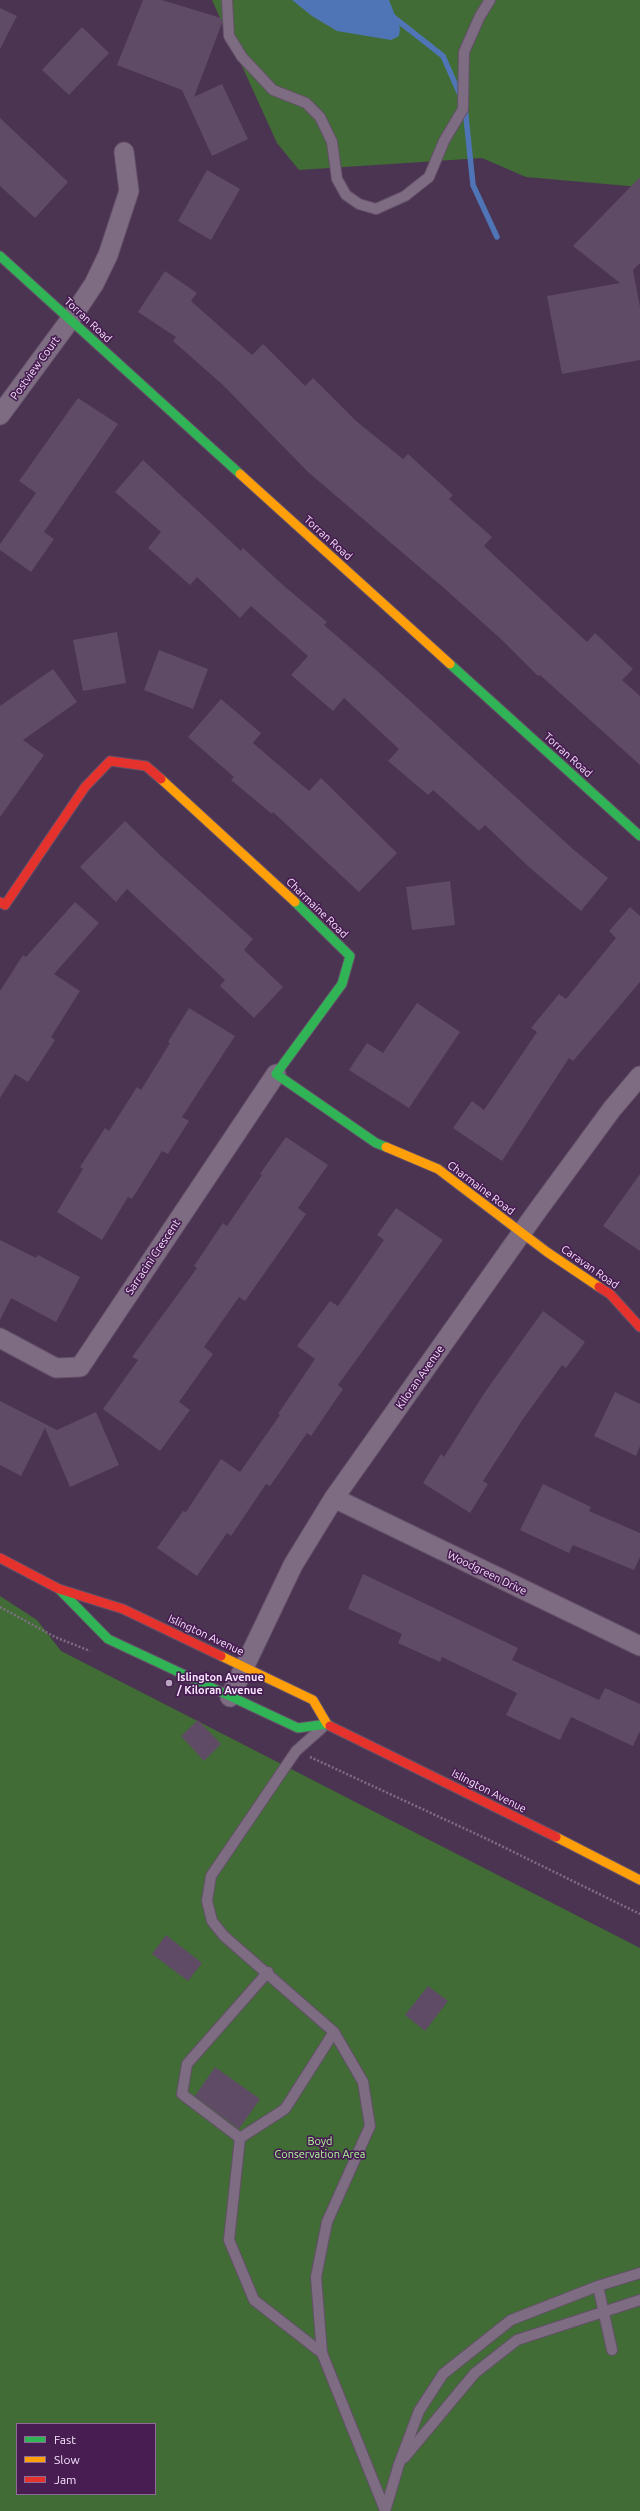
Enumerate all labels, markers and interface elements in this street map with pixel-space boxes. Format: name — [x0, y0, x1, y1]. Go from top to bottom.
street label: Torran Road — [62, 295, 114, 345]
street label: Postview Court — [8, 334, 62, 402]
street label: Torran Road — [301, 513, 355, 563]
street label: Torran Road — [541, 730, 595, 780]
street label: Charmaine Road — [283, 875, 351, 941]
street label: Charmaine Road — [445, 1158, 517, 1218]
street label: Sarracini Crescent — [123, 1217, 183, 1297]
street label: Caravan Road — [559, 1242, 621, 1292]
street label: Kiloran Avenue — [393, 1343, 447, 1411]
street label: Woodgreen Drive — [445, 1548, 529, 1598]
street label: Islington Avenue — [166, 1612, 246, 1658]
place label: Islington Avenue / Kiloran Avenue — [177, 1670, 264, 1696]
marker: Islington Avenue / Kiloran Avenue — [164, 1678, 174, 1688]
street label: Islington Avenue — [449, 1766, 529, 1816]
park label: Boyd Conservation Area — [275, 2134, 365, 2160]
legend — [16, 2423, 156, 2495]
text: Fast — [54, 2433, 76, 2446]
text: Slow — [54, 2453, 80, 2466]
text: Jam — [54, 2473, 76, 2486]

